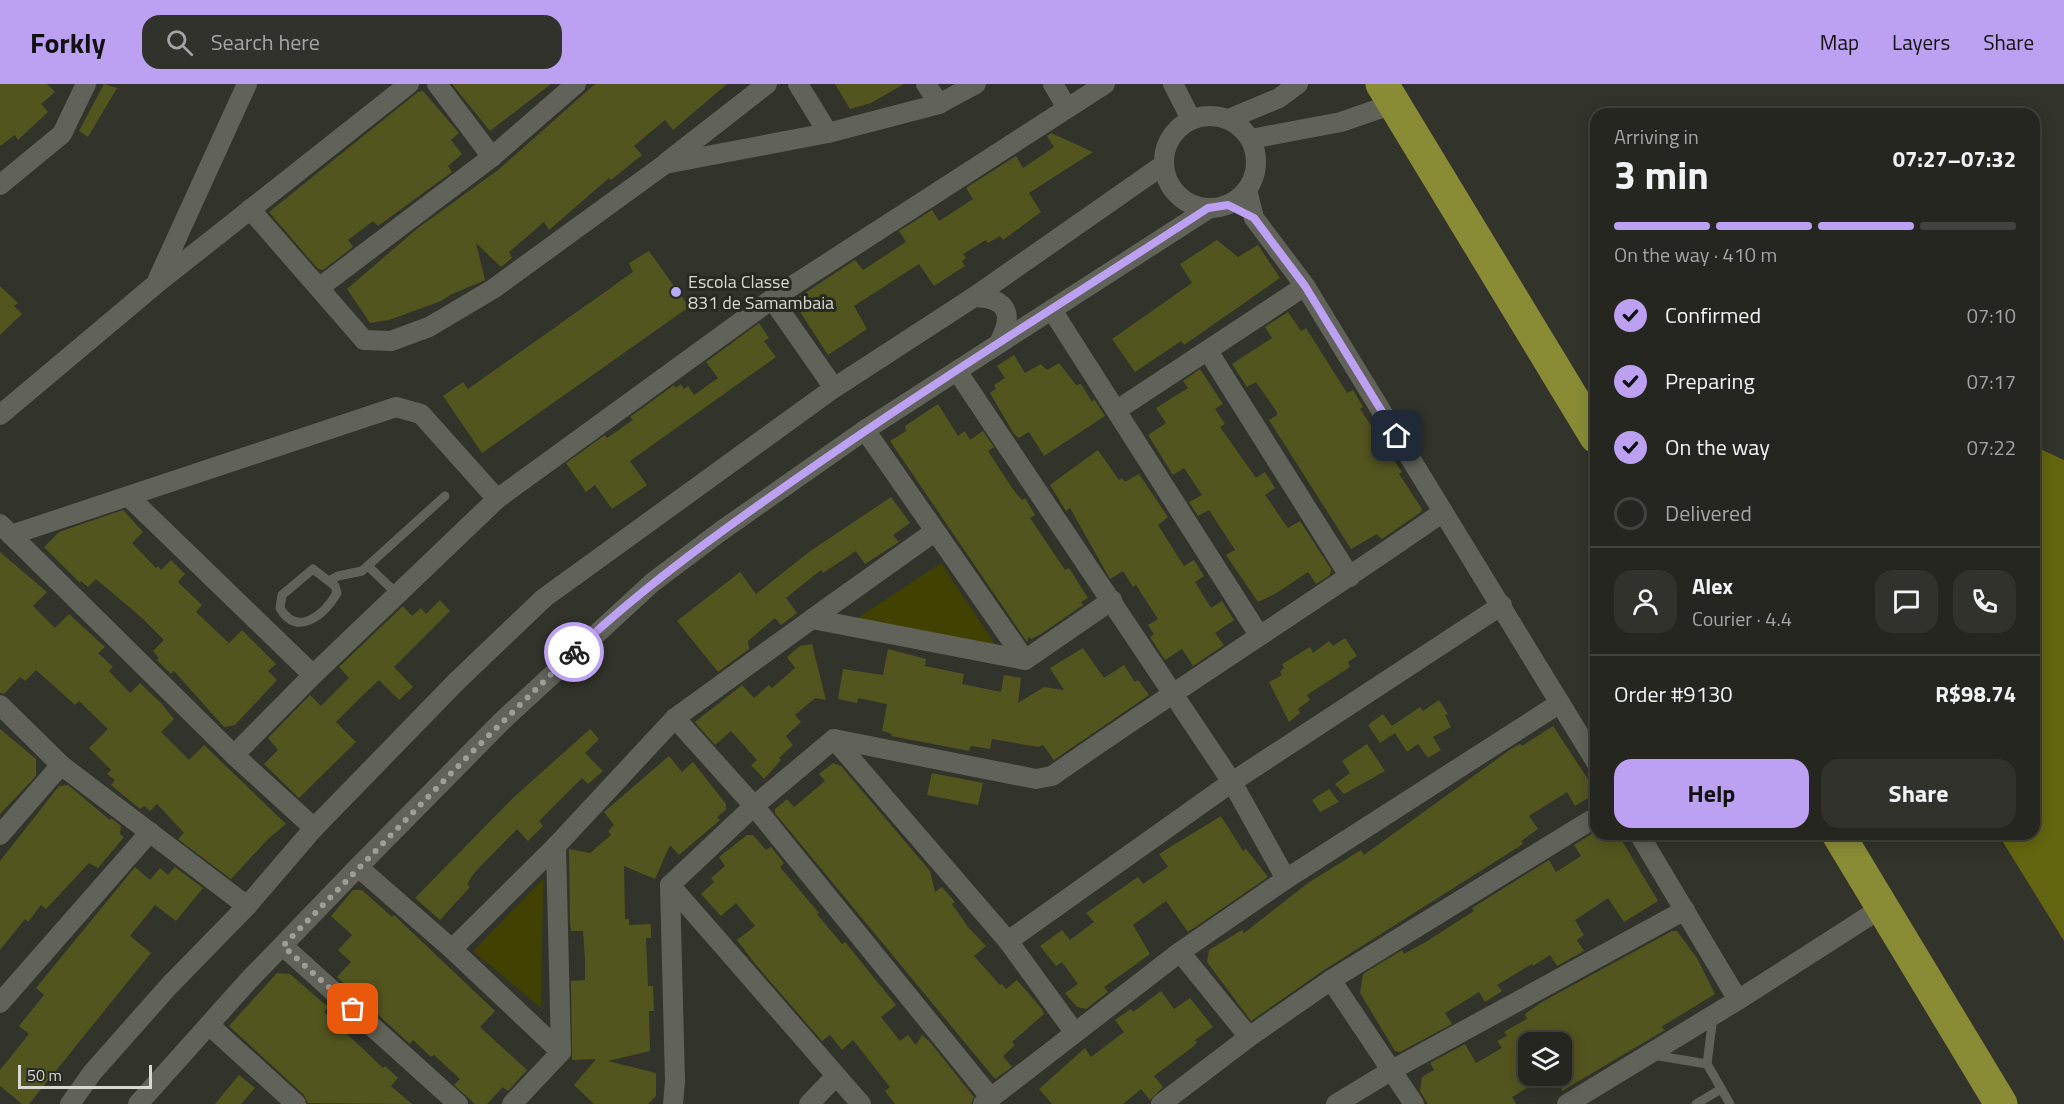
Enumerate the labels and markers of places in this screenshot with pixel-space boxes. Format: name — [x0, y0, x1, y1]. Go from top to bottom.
place label: Escola Classe 831 de Samambaia — [688, 268, 834, 316]
marker: Escola Classe 831 de Samambaia — [669, 285, 683, 299]
pin — [1371, 410, 1422, 461]
pin — [327, 983, 378, 1034]

